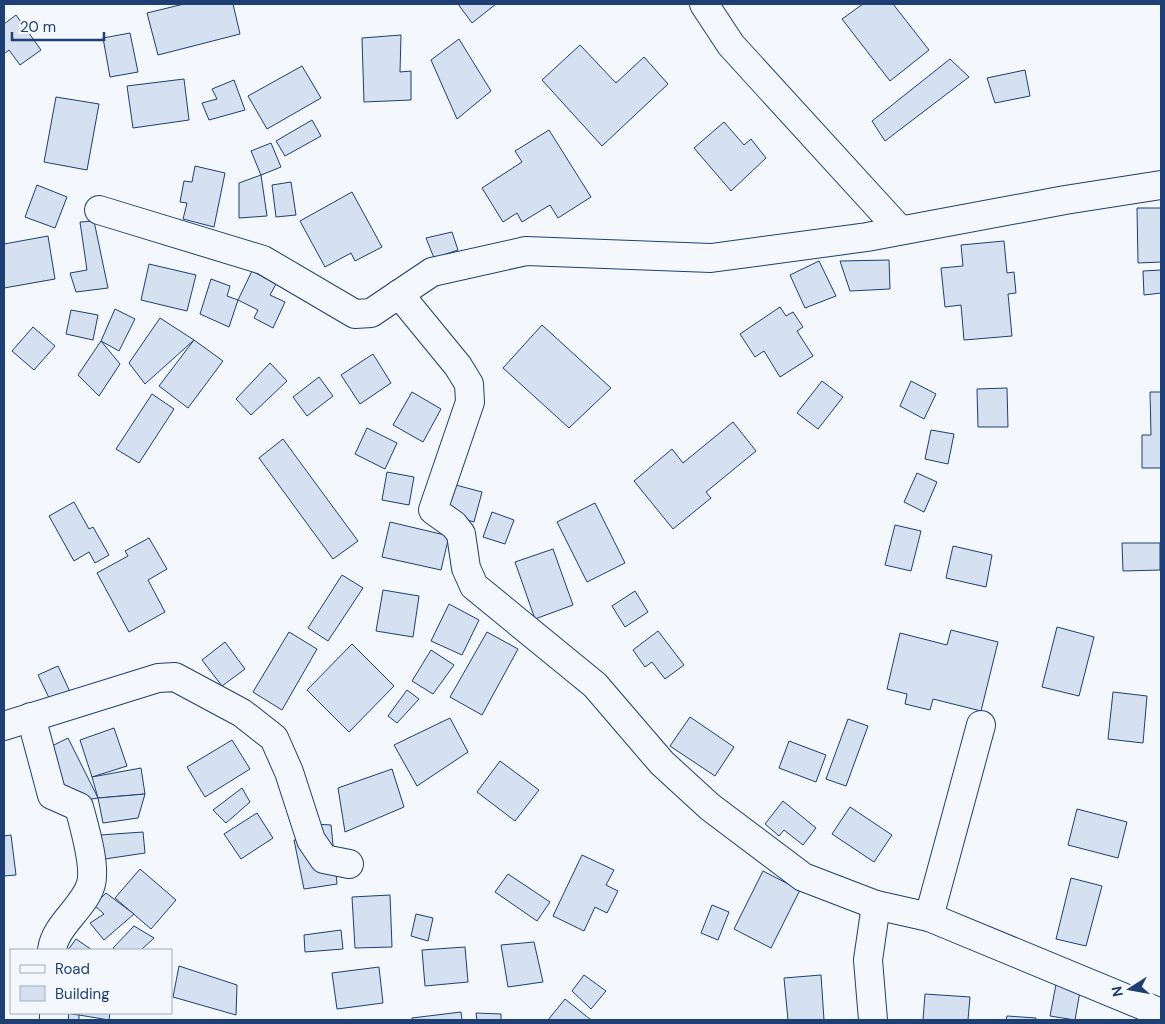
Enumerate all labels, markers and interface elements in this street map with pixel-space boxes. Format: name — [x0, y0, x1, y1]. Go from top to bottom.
scale bar — [12, 10, 105, 42]
text: 20 m — [20, 17, 56, 37]
legend — [10, 949, 172, 1014]
text: Road — [55, 959, 90, 979]
north arrow — [1105, 964, 1155, 1014]
text: Building — [55, 984, 110, 1004]
text: N — [1107, 985, 1127, 998]

